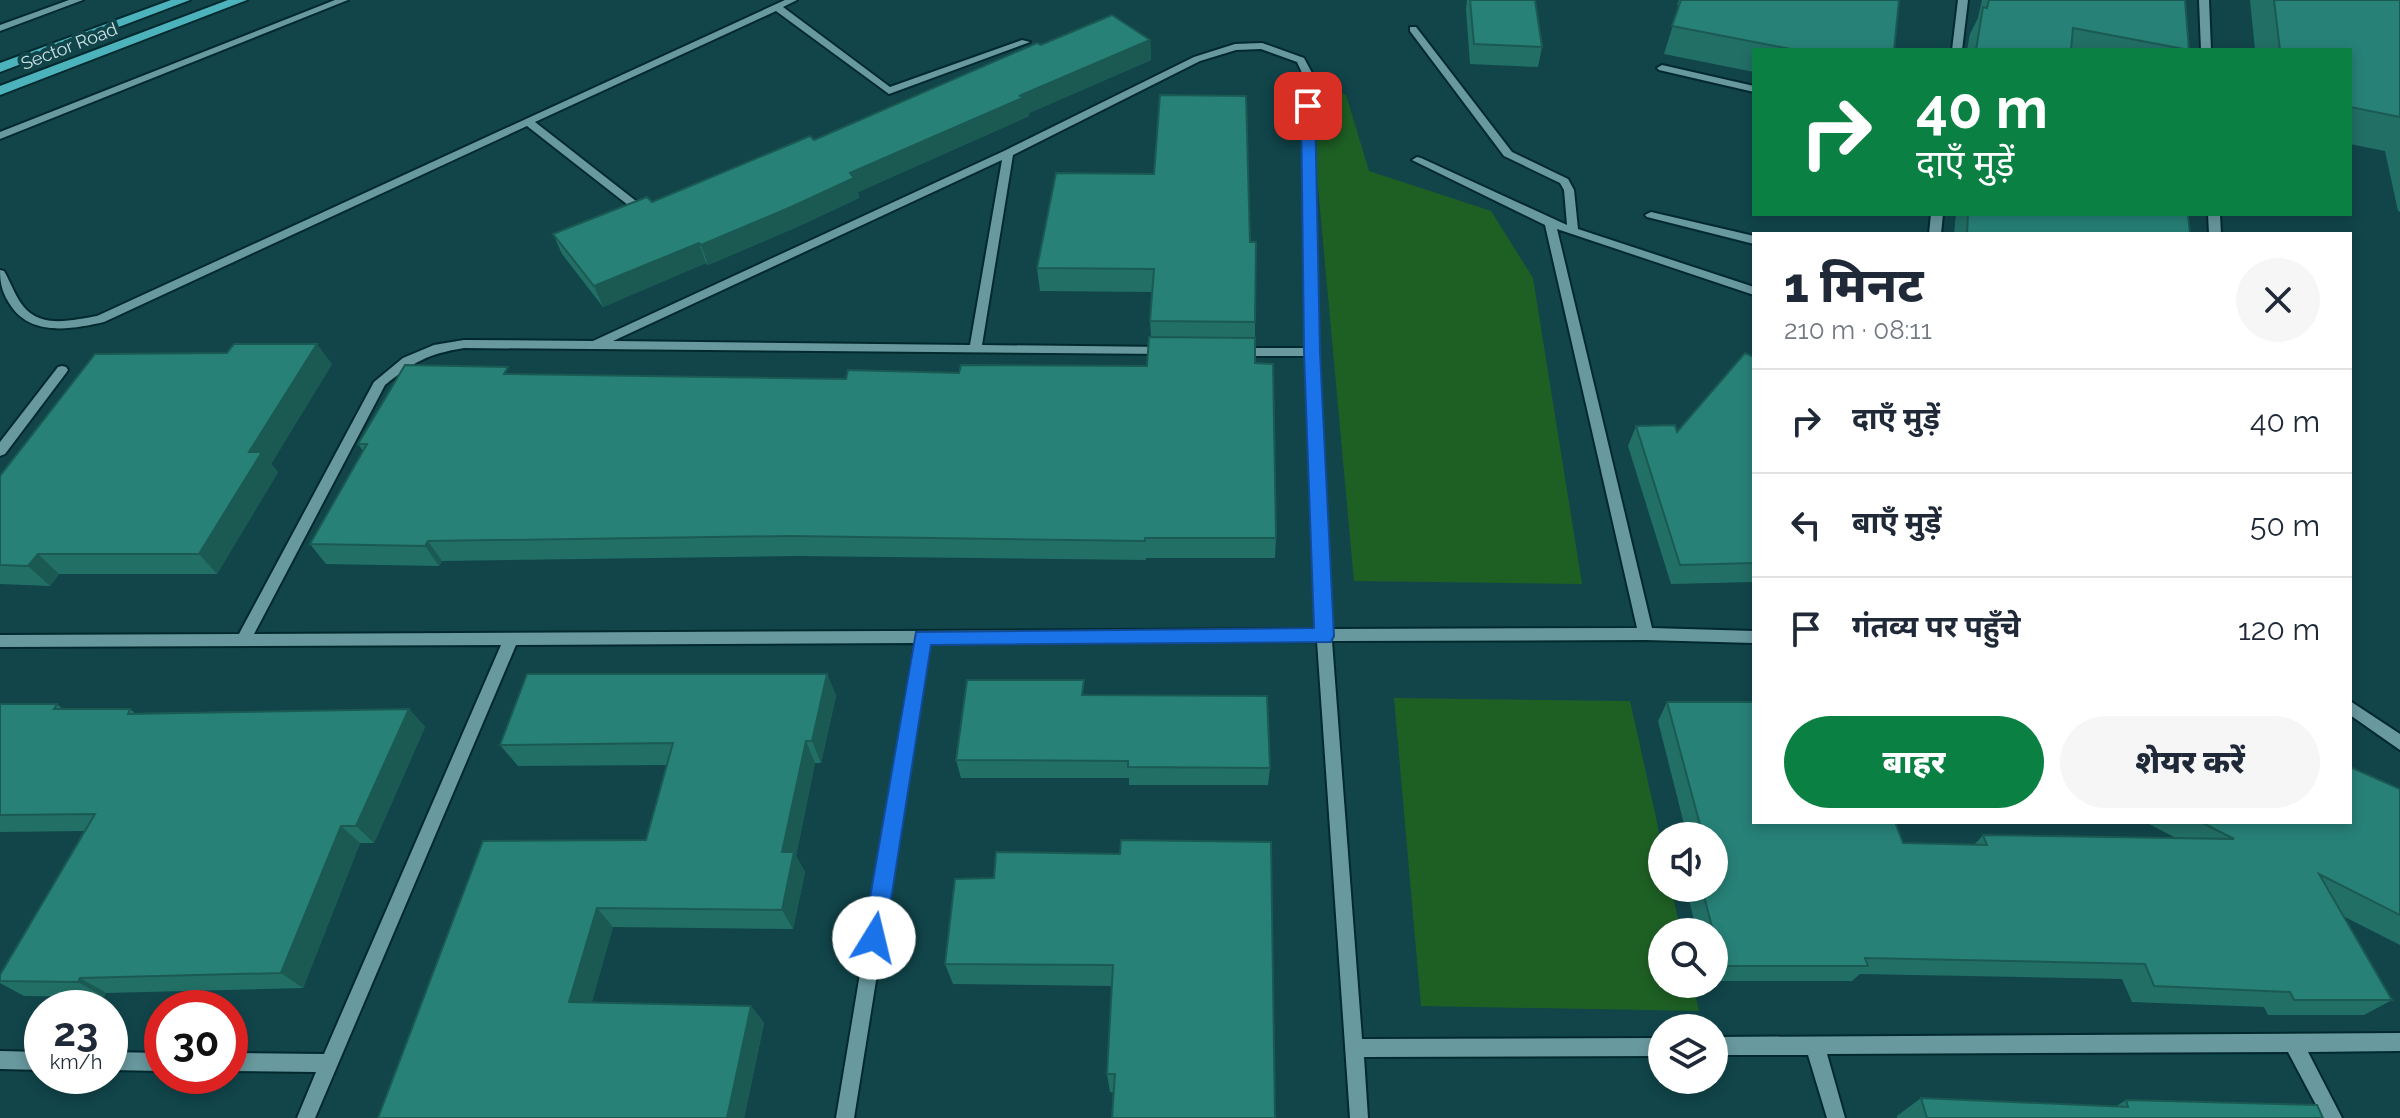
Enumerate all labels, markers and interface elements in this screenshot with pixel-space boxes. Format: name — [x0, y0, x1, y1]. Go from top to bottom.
street label: Sector Road — [18, 18, 120, 74]
pin — [1274, 72, 1342, 140]
text: 40 m — [1916, 75, 2048, 141]
icon: right — [1784, 80, 1888, 184]
icon: arrive — [1286, 84, 1330, 128]
text: दाएँ मुड़ें — [1916, 142, 2014, 184]
text: 1 मिनट — [1784, 257, 1923, 313]
button: close — [2236, 258, 2320, 342]
text: 210 m · 08:11 — [1784, 315, 1932, 345]
icon: right — [1784, 399, 1828, 443]
text: दाएँ मुड़ें — [1852, 401, 1940, 436]
text: 40 m — [2250, 404, 2320, 439]
icon: left — [1784, 503, 1828, 547]
text: बाएँ मुड़ें — [1852, 505, 1941, 540]
text: 50 m — [2250, 508, 2320, 543]
icon: arrive — [1784, 607, 1828, 651]
text: गंतव्य पर पहुँचे — [1852, 609, 2021, 644]
text: 120 m — [2238, 612, 2320, 647]
button: बाहर — [1784, 716, 2044, 808]
button: शेयर करें — [2060, 716, 2320, 808]
map controls — [1648, 822, 1728, 1094]
button: sound — [1648, 822, 1728, 902]
position arrow — [832, 896, 916, 980]
button: search — [1648, 918, 1728, 998]
speed limit sign: 30 — [144, 990, 248, 1094]
text: 23 — [54, 1008, 98, 1055]
button: layers — [1648, 1014, 1728, 1094]
text: km/h — [50, 1050, 102, 1074]

